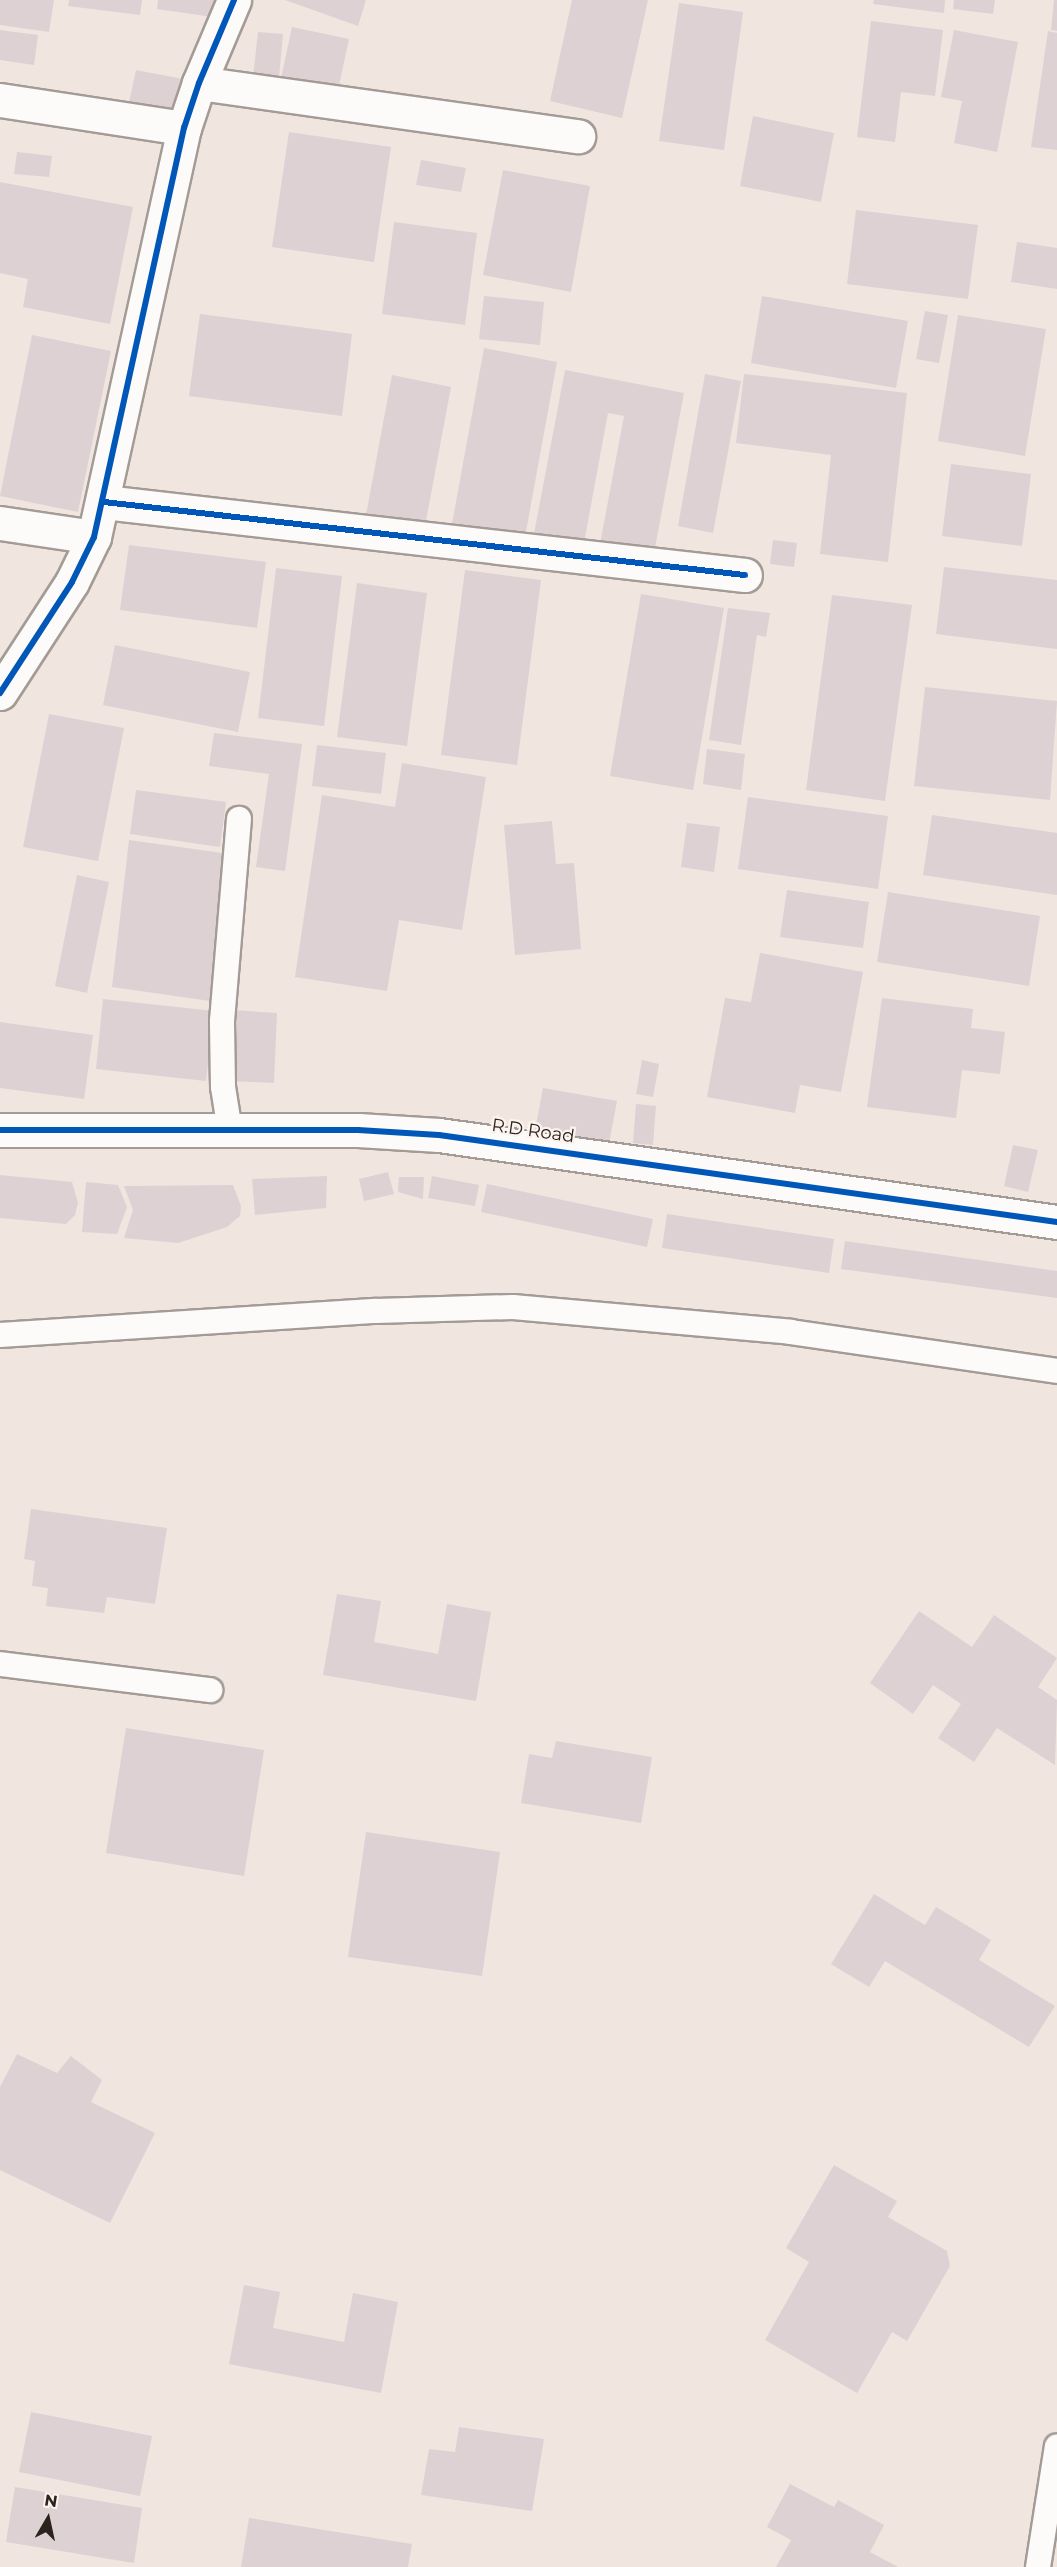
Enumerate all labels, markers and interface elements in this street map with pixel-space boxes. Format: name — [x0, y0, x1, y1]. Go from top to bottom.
street label: R.D Road — [490, 1114, 576, 1148]
north arrow — [18, 2489, 78, 2549]
text: N — [43, 2490, 59, 2511]

